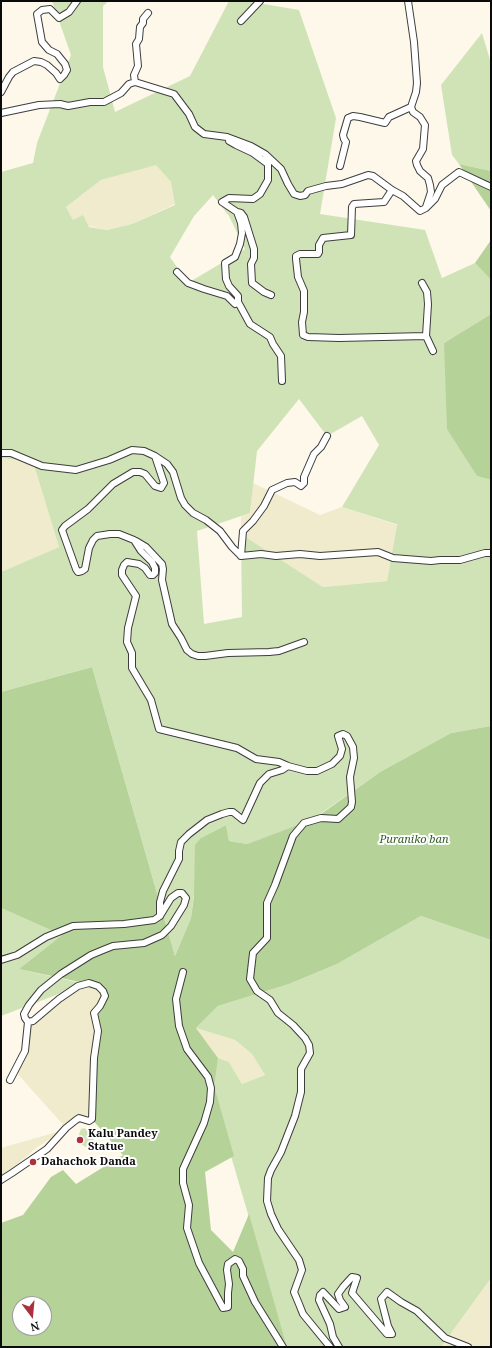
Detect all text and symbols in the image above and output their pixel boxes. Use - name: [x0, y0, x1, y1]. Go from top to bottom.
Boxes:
- park label: Puraniko ban: [380, 833, 448, 847]
- place label: Kalu Pandey Statue: [88, 1127, 157, 1153]
- marker: Kalu Pandey Statue: [75, 1135, 85, 1145]
- place label: Dahachok Danda: [41, 1155, 136, 1169]
- marker: Dahachok Danda: [28, 1157, 38, 1167]
- north arrow: [12, 1296, 52, 1336]
- text: N: [29, 1319, 41, 1335]

